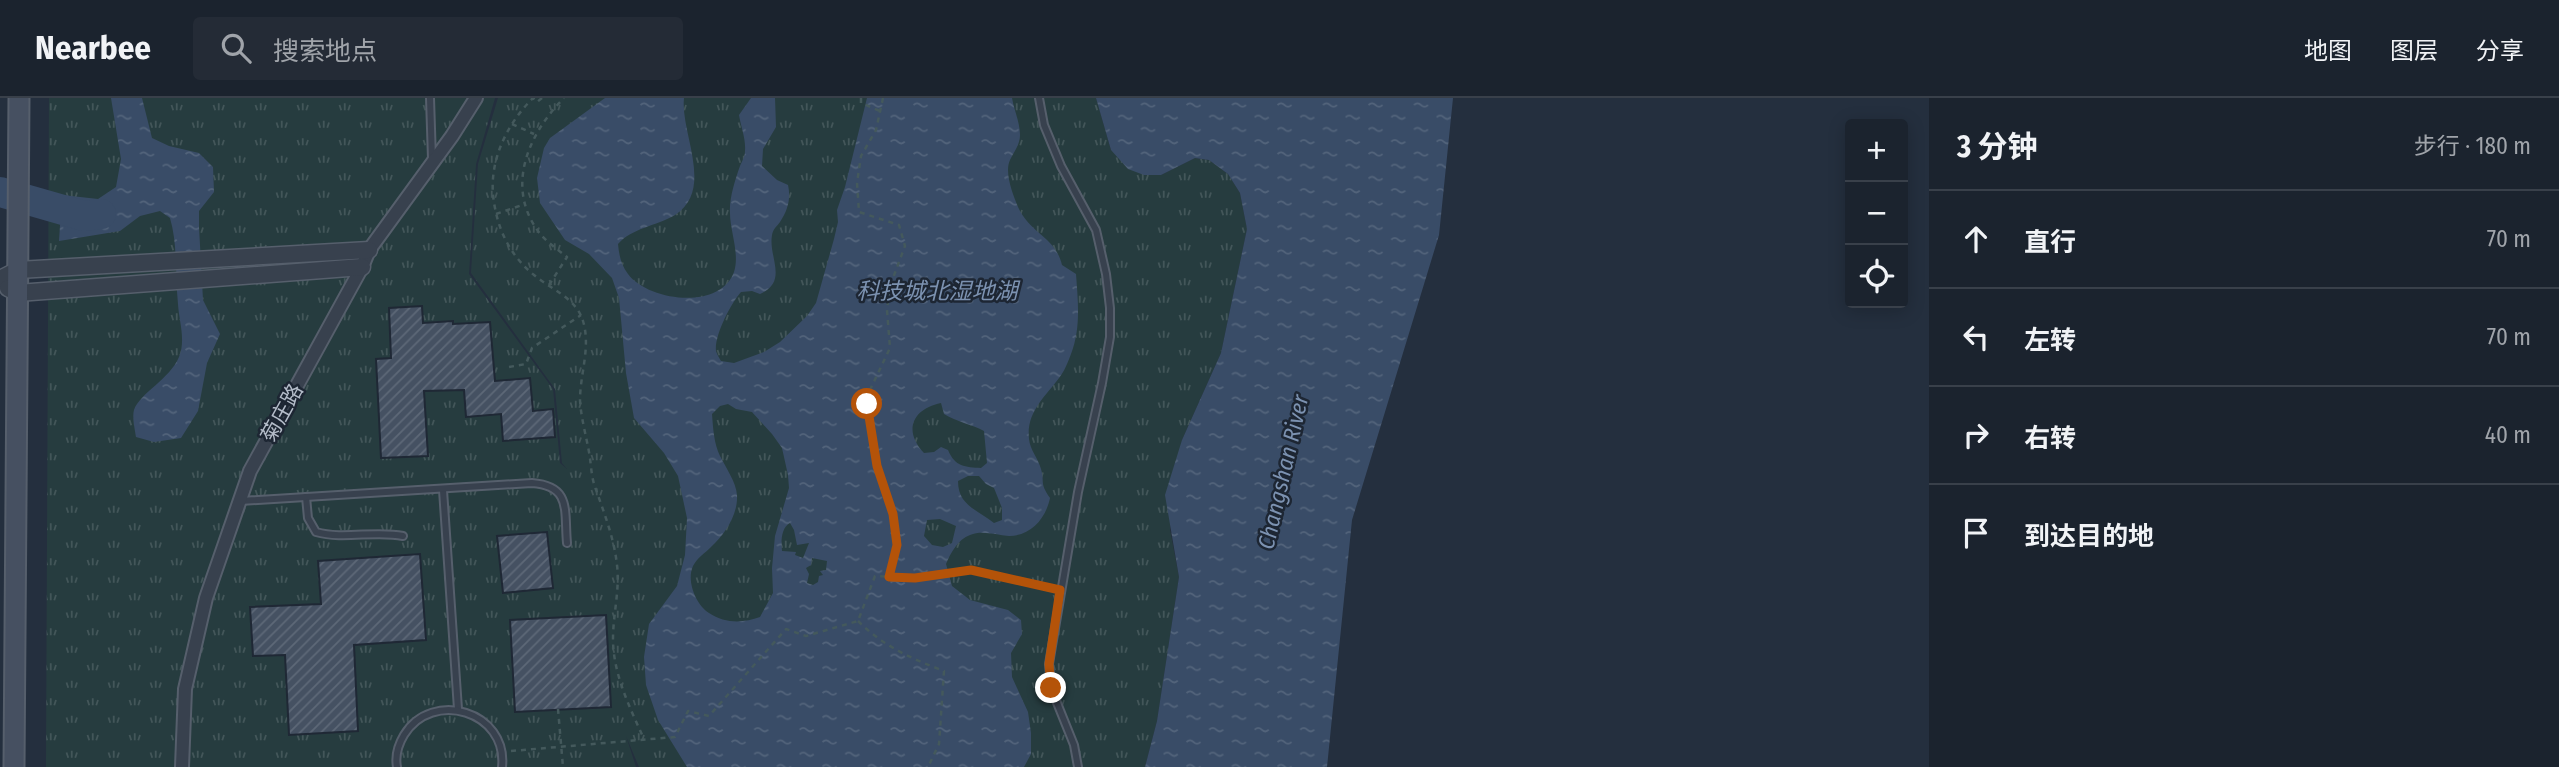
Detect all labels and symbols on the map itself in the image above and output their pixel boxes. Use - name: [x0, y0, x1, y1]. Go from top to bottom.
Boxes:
- water label: 科技城北湿地湖: [857, 277, 1021, 305]
- street label: 菊庄路: [255, 379, 309, 447]
- route start: [851, 388, 882, 419]
- water label: Changshan River: [1252, 391, 1315, 552]
- route end: [1035, 672, 1066, 703]

